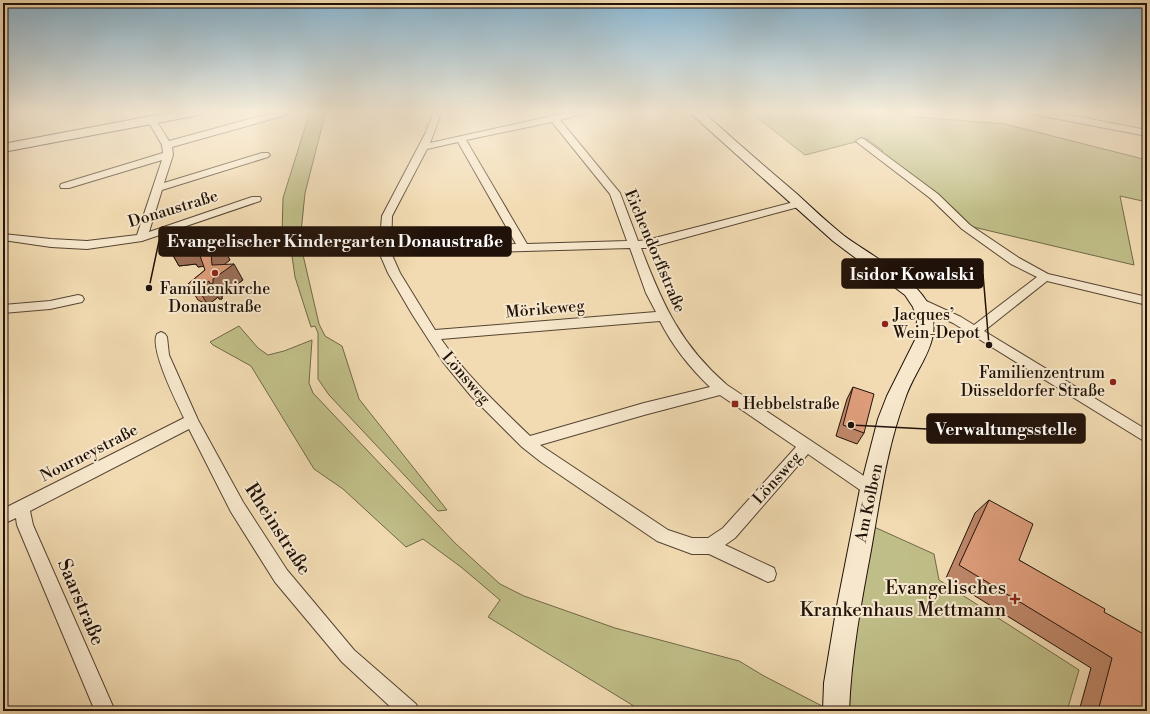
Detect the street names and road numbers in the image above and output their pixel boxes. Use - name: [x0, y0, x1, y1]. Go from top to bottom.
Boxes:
- street label: Donaustraße: [126, 186, 220, 232]
- street label: Eichendorffstraße: [620, 186, 690, 316]
- street label: Mörikeweg: [505, 296, 586, 322]
- street label: Lönsweg: [438, 347, 495, 409]
- street label: Nourneystraße: [37, 420, 141, 486]
- street label: Lönsweg: [748, 447, 806, 508]
- street label: Am Kolben: [851, 461, 887, 545]
- street label: Rheinstraße: [239, 478, 317, 580]
- street label: Saarstraße: [52, 555, 110, 649]

